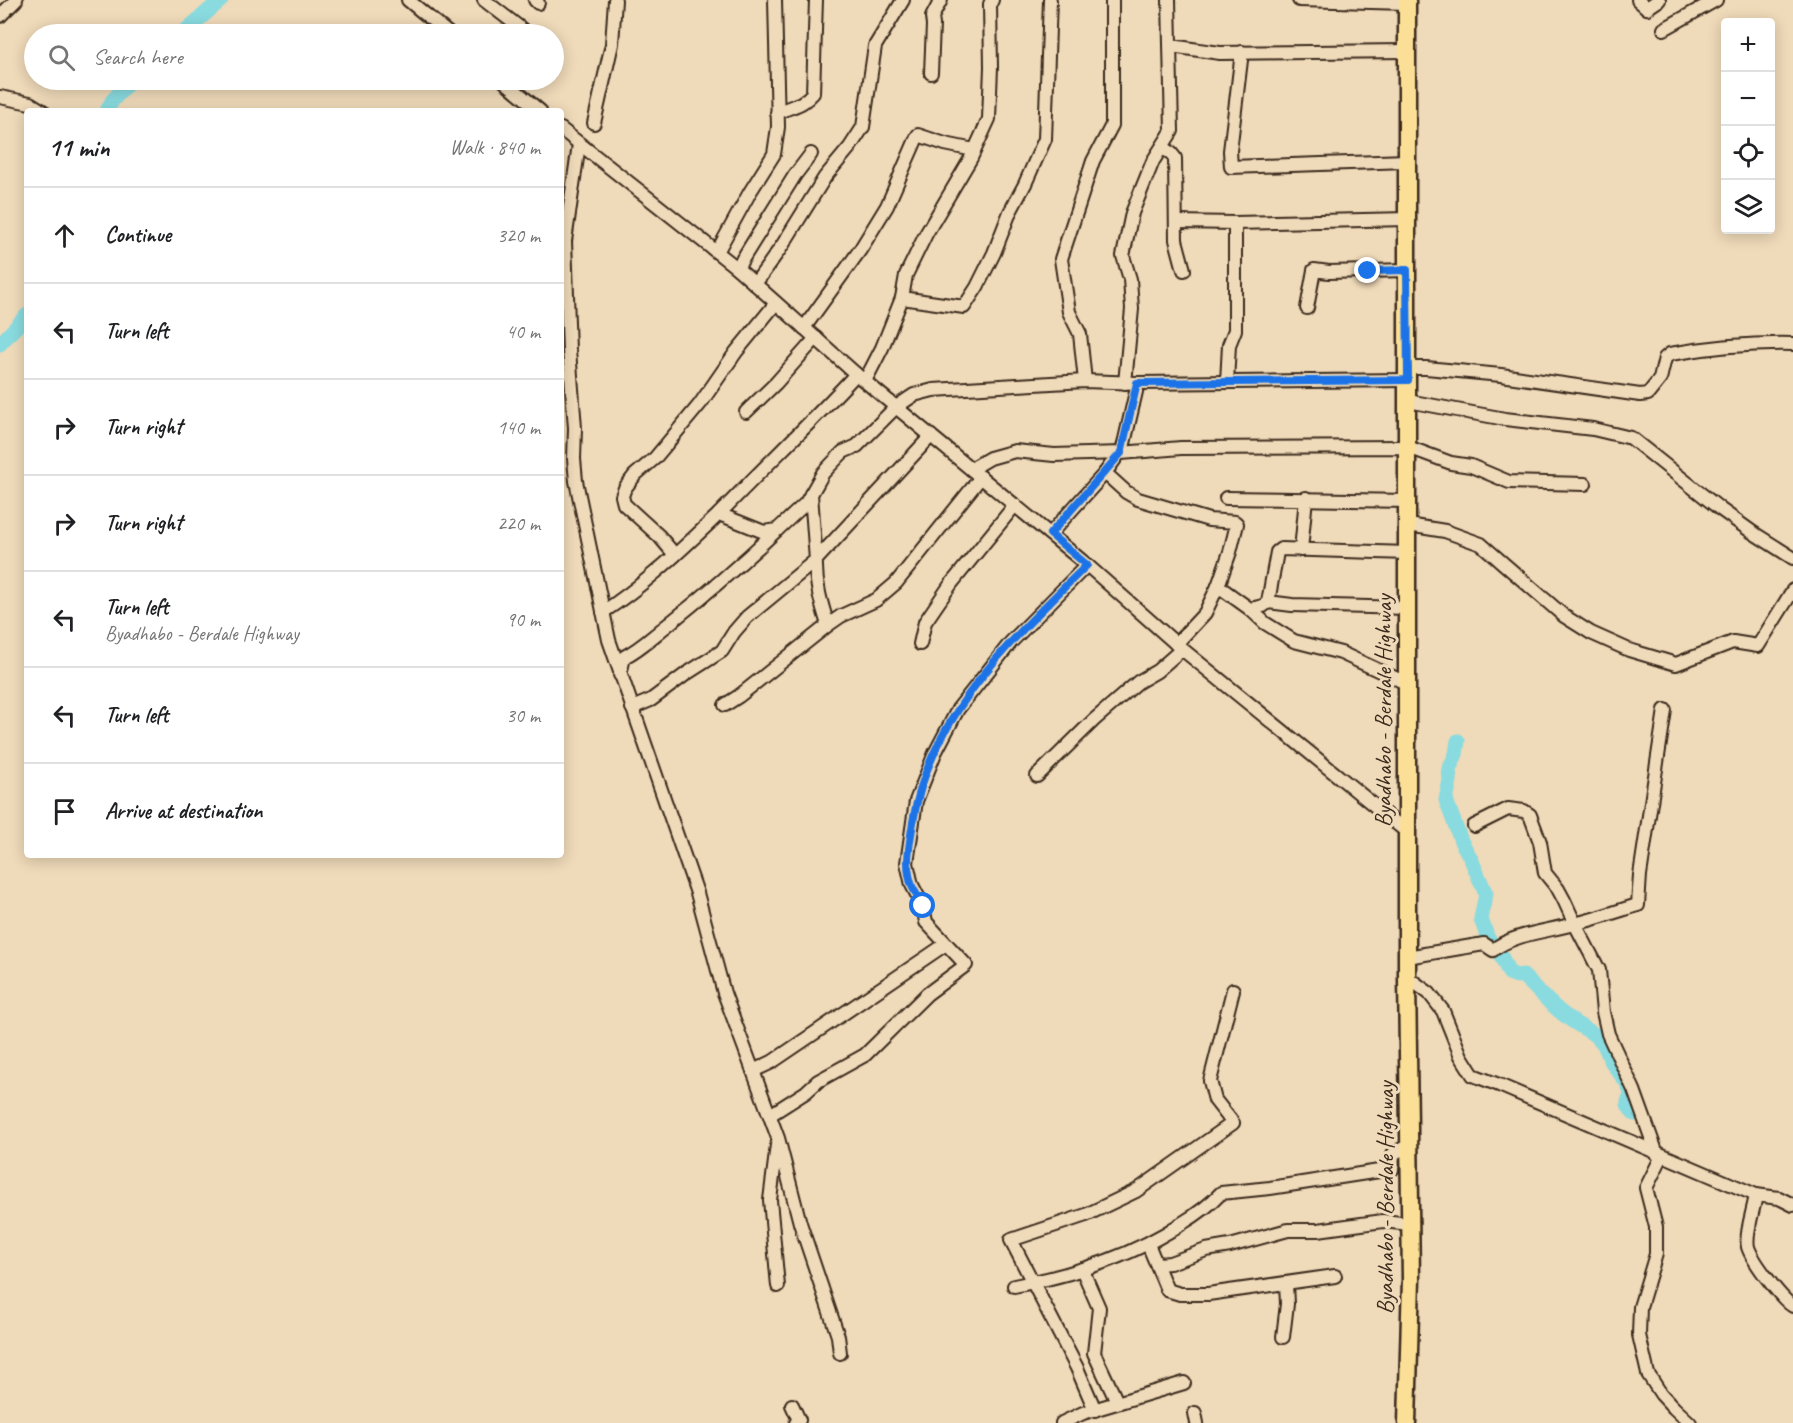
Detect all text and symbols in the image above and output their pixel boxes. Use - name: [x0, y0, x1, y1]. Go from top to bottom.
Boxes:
- map controls: [1721, 18, 1775, 234]
- button: +: [1721, 18, 1775, 72]
- search box: [24, 24, 564, 90]
- icon: search: [45, 41, 78, 74]
- text: Search here: [93, 43, 183, 71]
- button: −: [1721, 72, 1775, 126]
- button: locate: [1721, 126, 1775, 180]
- text: 11 min: [48, 131, 110, 164]
- text: Walk · 840 m: [450, 135, 540, 160]
- button: layers: [1721, 180, 1775, 234]
- icon: ahead: [48, 219, 81, 252]
- text: Continue: [105, 221, 171, 249]
- text: 320 m: [497, 223, 540, 248]
- route end: [1354, 257, 1380, 283]
- icon: left: [48, 315, 81, 348]
- text: Turn left: [105, 317, 169, 345]
- text: 40 m: [506, 319, 540, 344]
- icon: right: [48, 411, 81, 444]
- text: Turn right: [105, 413, 182, 441]
- text: 140 m: [497, 415, 540, 440]
- icon: right: [48, 507, 81, 540]
- text: Turn right: [105, 509, 182, 537]
- text: 220 m: [497, 511, 540, 536]
- text: Turn left: [105, 593, 169, 621]
- street label: Byadhabo - Berdale Highway: [1368, 593, 1398, 827]
- icon: left: [48, 603, 81, 636]
- text: 90 m: [506, 607, 540, 632]
- text: Byadhabo - Berdale Highway: [105, 621, 299, 646]
- icon: left: [48, 699, 81, 732]
- text: Turn left: [105, 701, 169, 729]
- text: 30 m: [506, 703, 540, 728]
- icon: arrive: [48, 795, 81, 828]
- text: Arrive at destination: [105, 797, 262, 825]
- route start: [909, 892, 935, 918]
- street label: Byadhabo - Berdale Highway: [1370, 1080, 1400, 1314]

